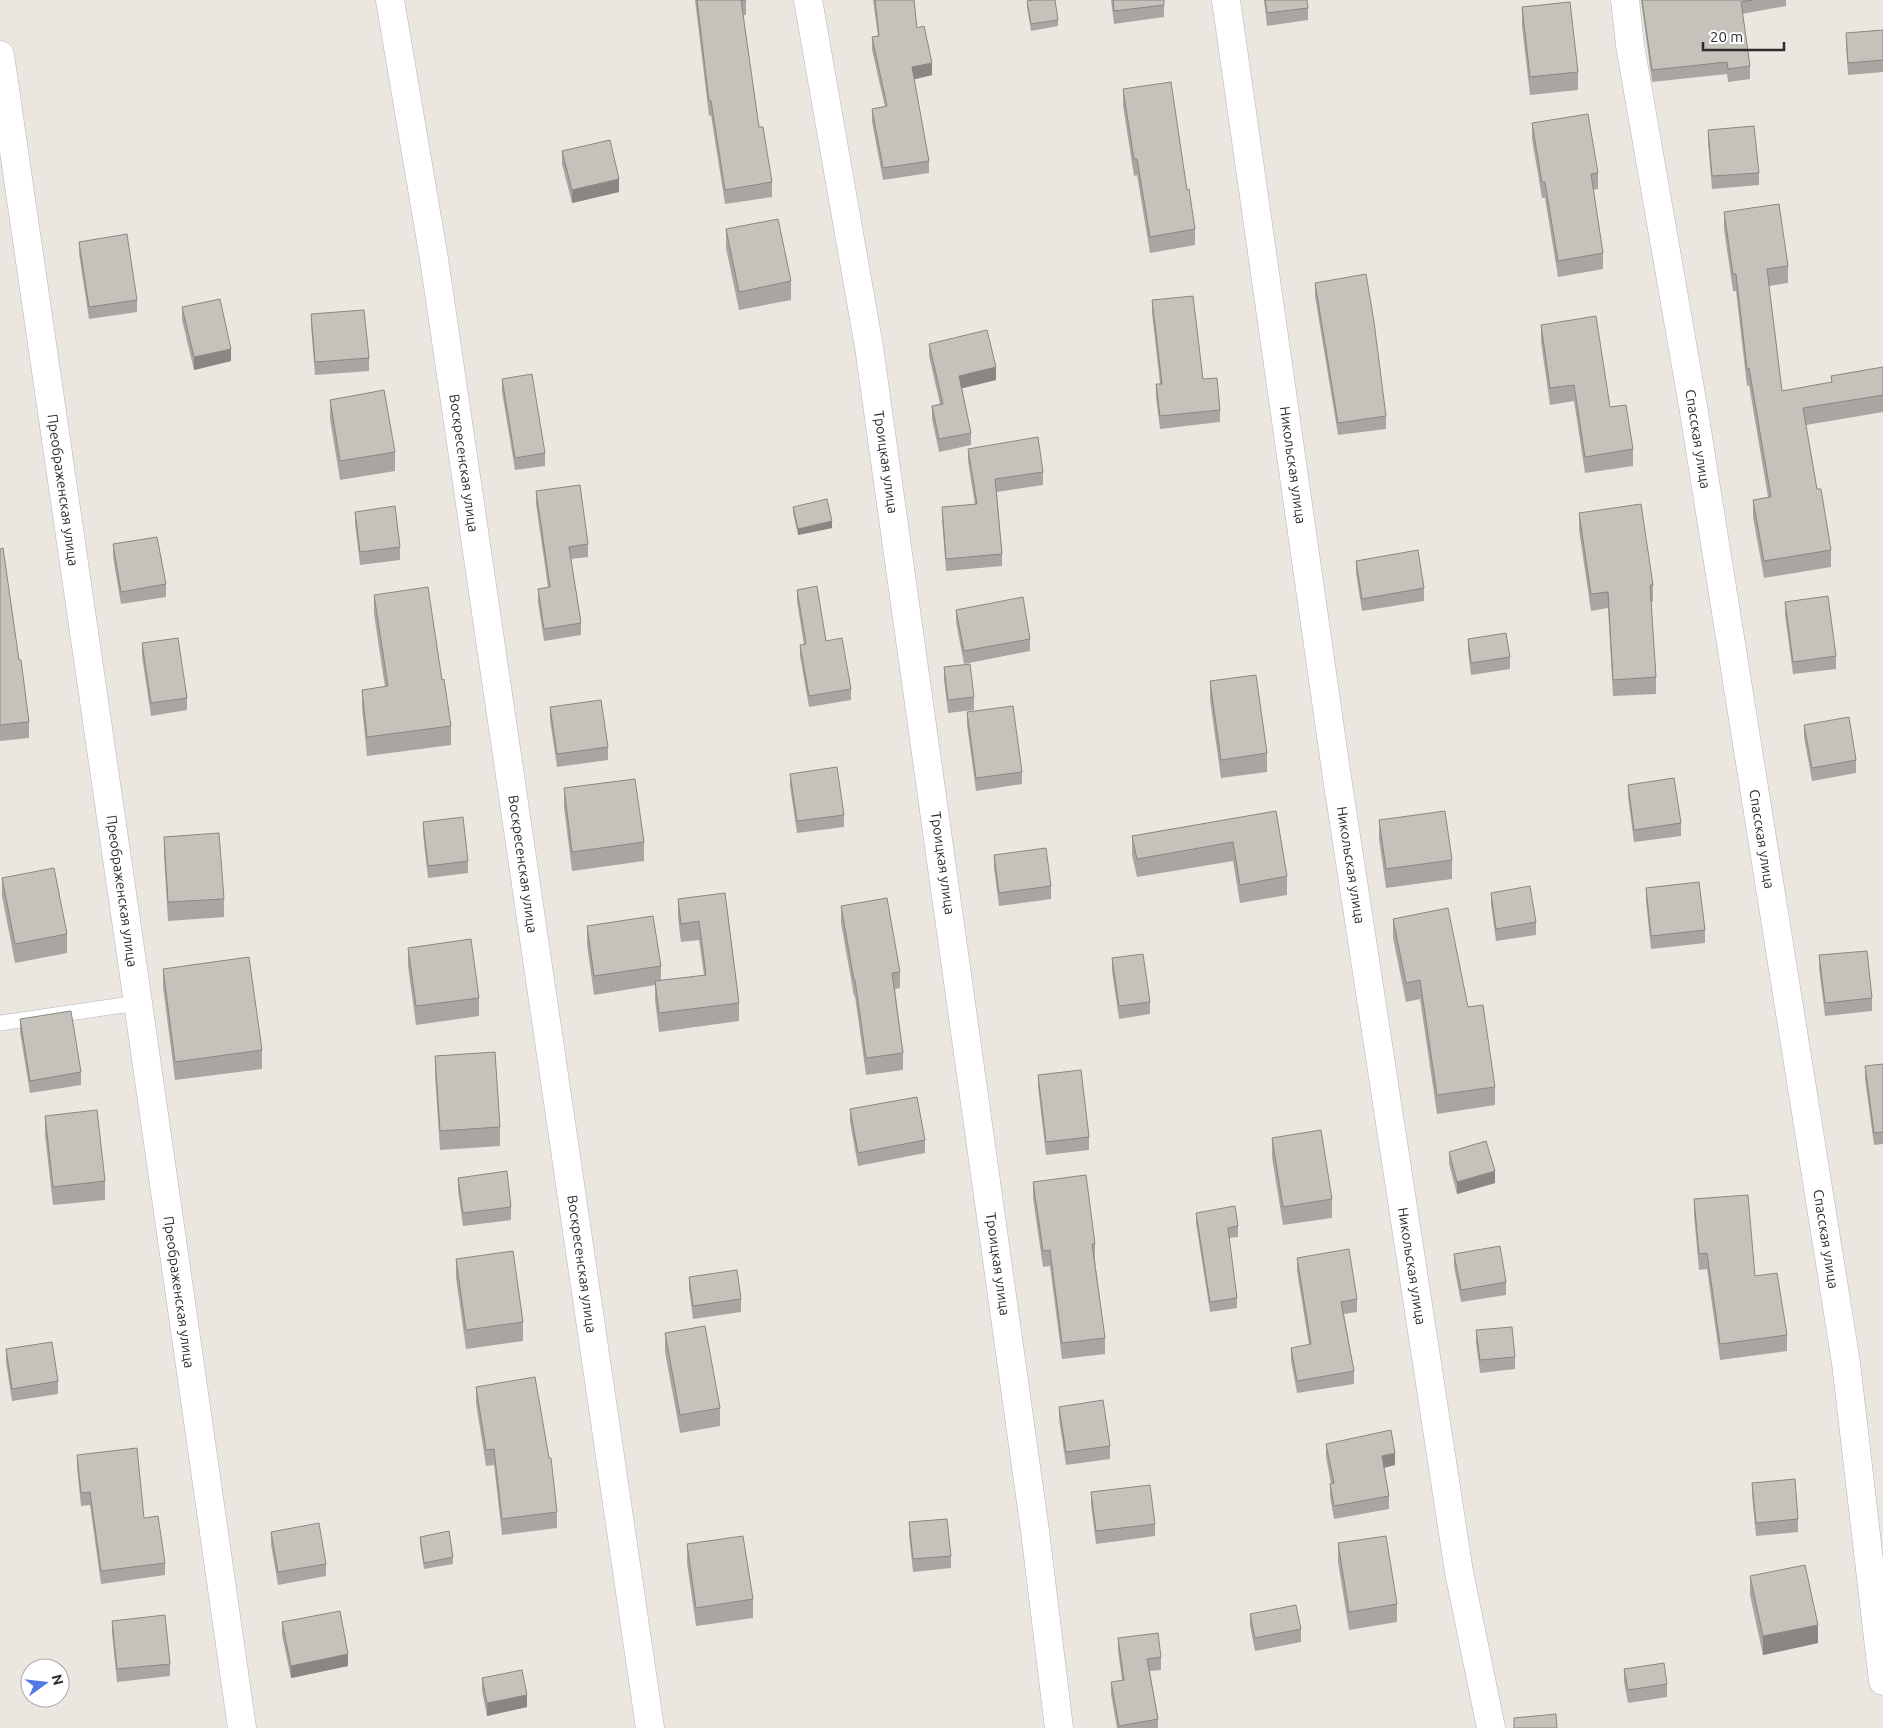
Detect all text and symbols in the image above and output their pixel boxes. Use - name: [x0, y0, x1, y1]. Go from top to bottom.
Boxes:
- scale bar: [1703, 20, 1784, 52]
- text: 20 m: [1710, 28, 1743, 45]
- street label: Спасская улица: [1682, 388, 1714, 490]
- street label: Воскресенская улица: [446, 393, 482, 533]
- street label: Никольская улица: [1277, 405, 1309, 525]
- street label: Троицкая улица: [871, 410, 901, 514]
- street label: Преображенская улица: [44, 413, 82, 567]
- street label: Спасская улица: [1746, 788, 1778, 890]
- street label: Воскресенская улица: [505, 794, 541, 934]
- street label: Никольская улица: [1334, 805, 1368, 925]
- street label: Троицкая улица: [928, 811, 958, 915]
- street label: Преображенская улица: [103, 814, 141, 968]
- street label: Спасская улица: [1810, 1188, 1842, 1290]
- street label: Воскресенская улица: [564, 1194, 600, 1334]
- street label: Никольская улица: [1395, 1206, 1429, 1326]
- street label: Троицкая улица: [983, 1212, 1013, 1316]
- street label: Преображенская улица: [160, 1215, 198, 1369]
- north arrow: [20, 1658, 70, 1708]
- text: N: [48, 1673, 67, 1687]

